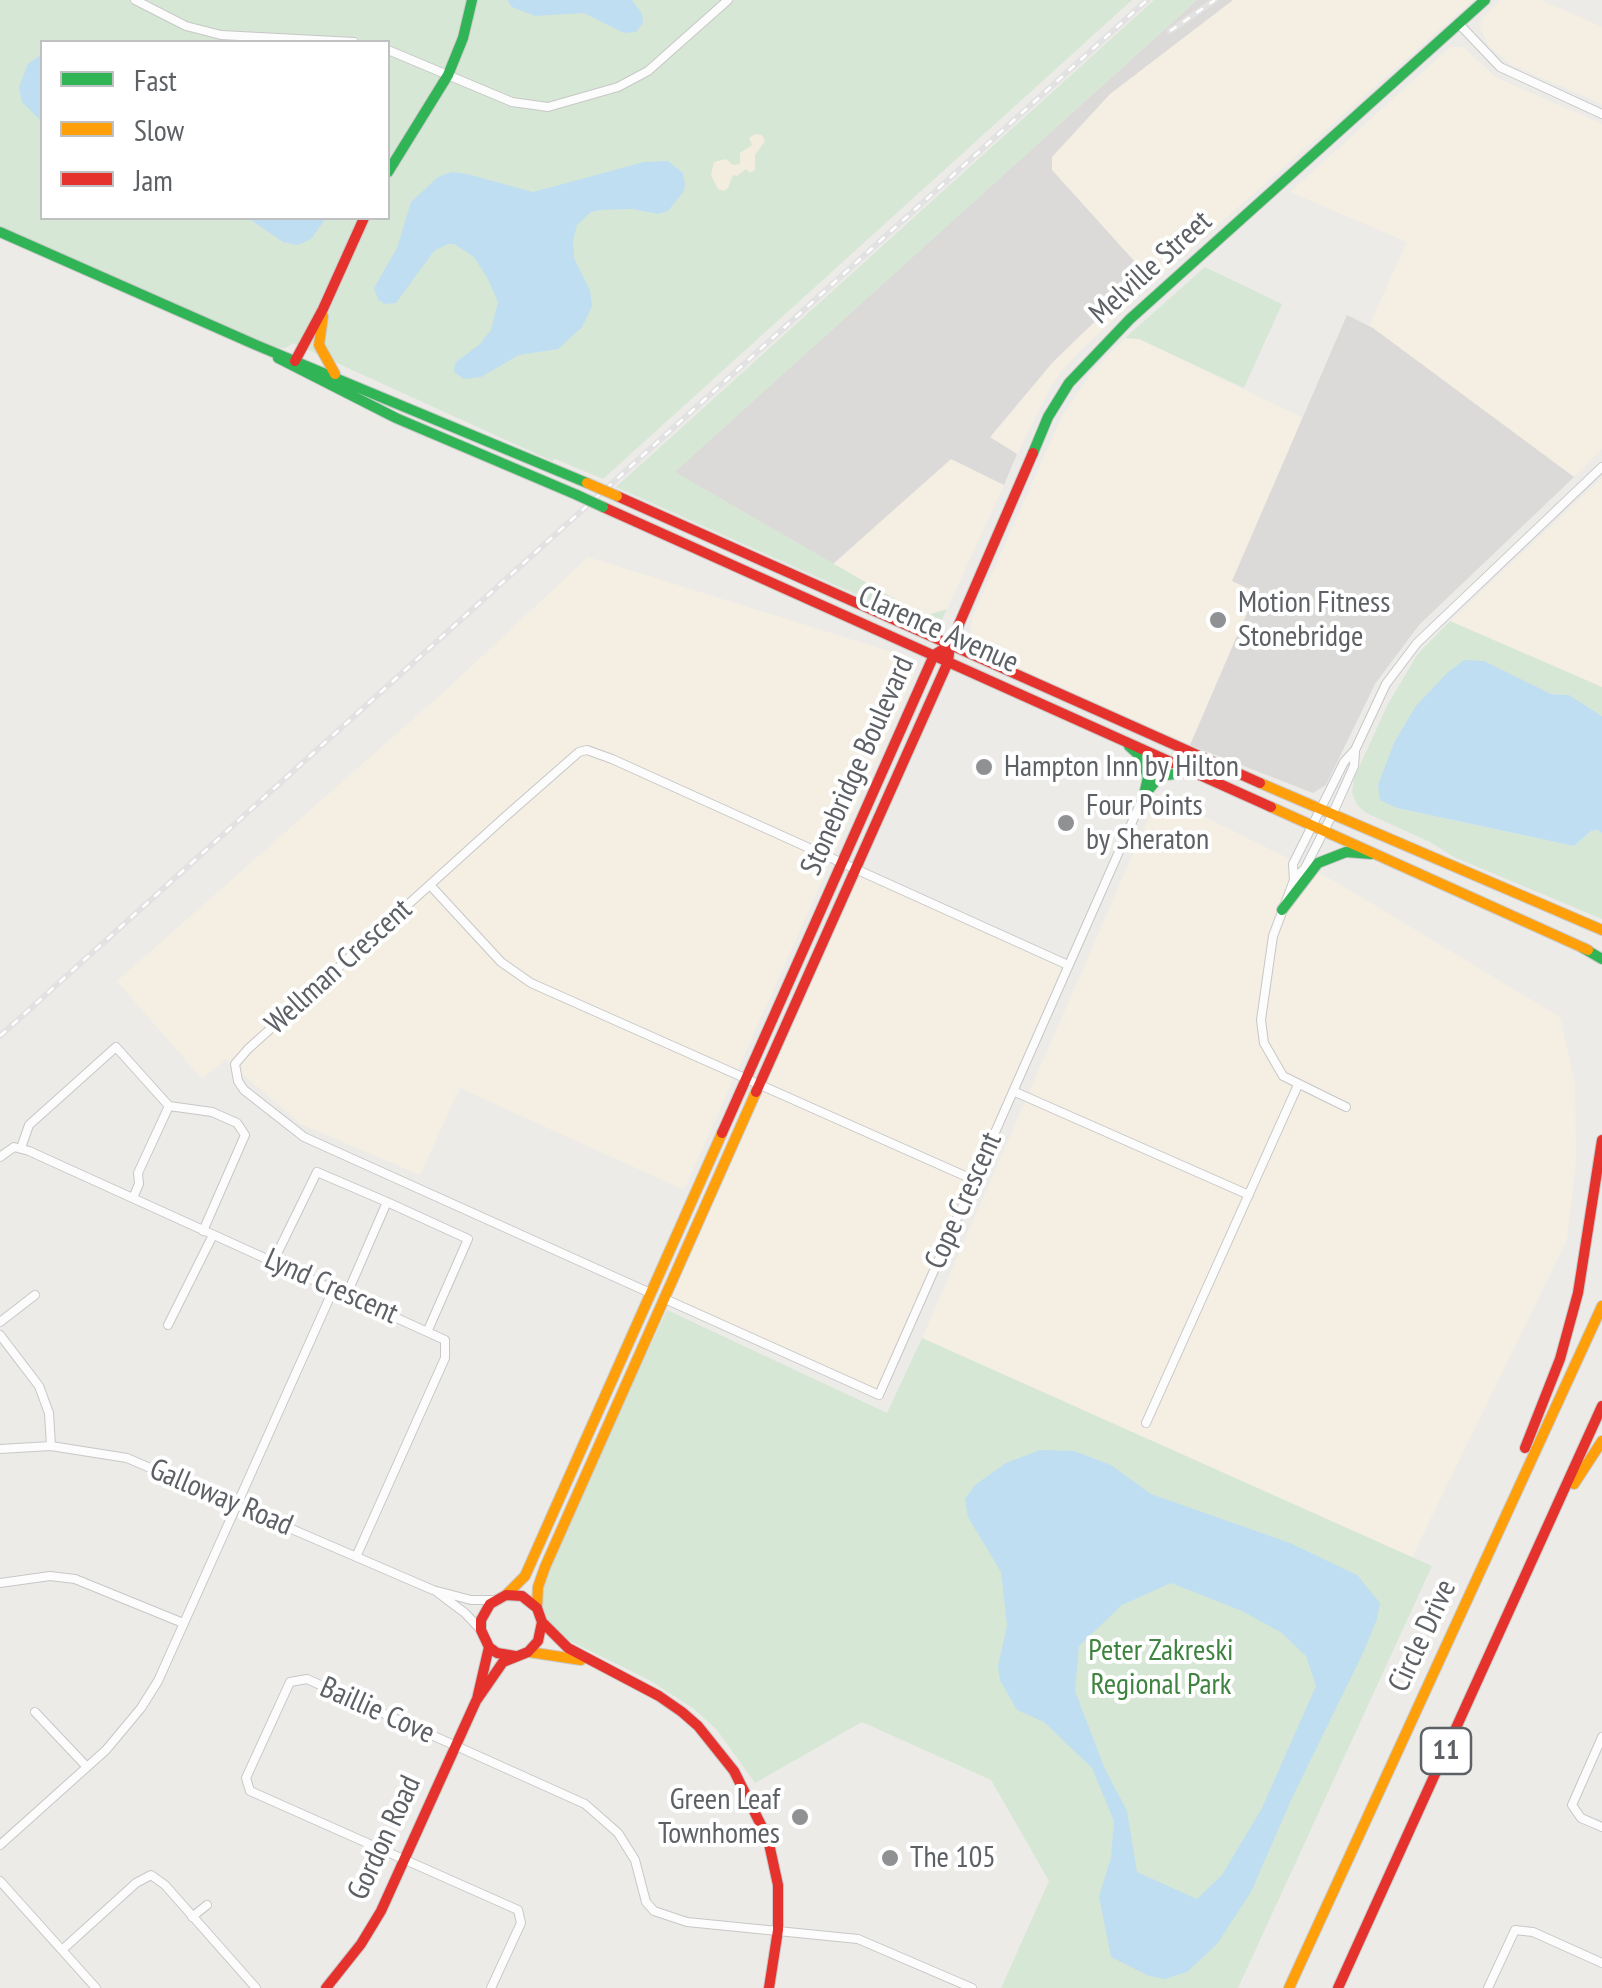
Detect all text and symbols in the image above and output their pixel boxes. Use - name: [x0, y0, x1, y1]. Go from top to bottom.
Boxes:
- legend: [40, 40, 390, 220]
- text: Fast: [134, 60, 177, 99]
- text: Slow: [134, 110, 184, 149]
- text: Jam: [134, 160, 173, 199]
- street label: Melville Street: [1083, 204, 1219, 332]
- street label: Clarence Avenue: [852, 579, 1024, 681]
- place label: Motion Fitness Stonebridge: [1238, 585, 1390, 656]
- marker: Motion Fitness Stonebridge: [1207, 609, 1229, 631]
- street label: Stonebridge Boulevard: [794, 651, 922, 881]
- place label: Hampton Inn by Hilton: [1004, 749, 1239, 785]
- marker: Hampton Inn by Hilton: [973, 756, 995, 778]
- place label: Four Points by Sheraton: [1086, 788, 1209, 858]
- marker: Four Points by Sheraton: [1055, 812, 1077, 834]
- street label: Wellman Crescent: [258, 892, 420, 1042]
- street label: Cope Crescent: [918, 1127, 1010, 1275]
- street label: Lynd Crescent: [259, 1242, 403, 1332]
- street label: Galloway Road: [144, 1452, 298, 1544]
- street label: Circle Drive: [1381, 1574, 1465, 1698]
- park label: Peter Zakreski Regional Park: [1088, 1633, 1234, 1704]
- street label: Baillie Cove: [314, 1670, 440, 1752]
- road number: 11: [1421, 1728, 1471, 1774]
- street label: Gordon Road: [341, 1770, 429, 1906]
- place label: Green Leaf Townhomes: [658, 1782, 780, 1852]
- marker: Green Leaf Townhomes: [789, 1806, 811, 1828]
- place label: The 105: [910, 1840, 996, 1876]
- marker: The 105: [879, 1847, 901, 1869]

